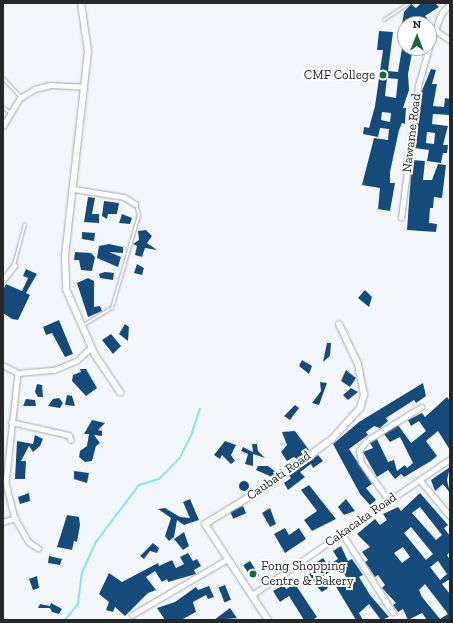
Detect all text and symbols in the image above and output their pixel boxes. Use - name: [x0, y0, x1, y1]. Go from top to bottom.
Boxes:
- north arrow: [397, 16, 437, 56]
- text: N: [413, 18, 421, 31]
- place label: CMF College: [304, 67, 375, 83]
- marker: CMF College: [378, 70, 388, 80]
- street label: Nawame Road: [399, 92, 425, 174]
- street label: Caubati Road: [244, 448, 314, 504]
- street label: Cakacaka Road: [322, 490, 400, 550]
- place label: Fong Shopping Centre & Bakery: [261, 559, 354, 590]
- marker: Fong Shopping Centre & Bakery: [248, 569, 258, 579]

